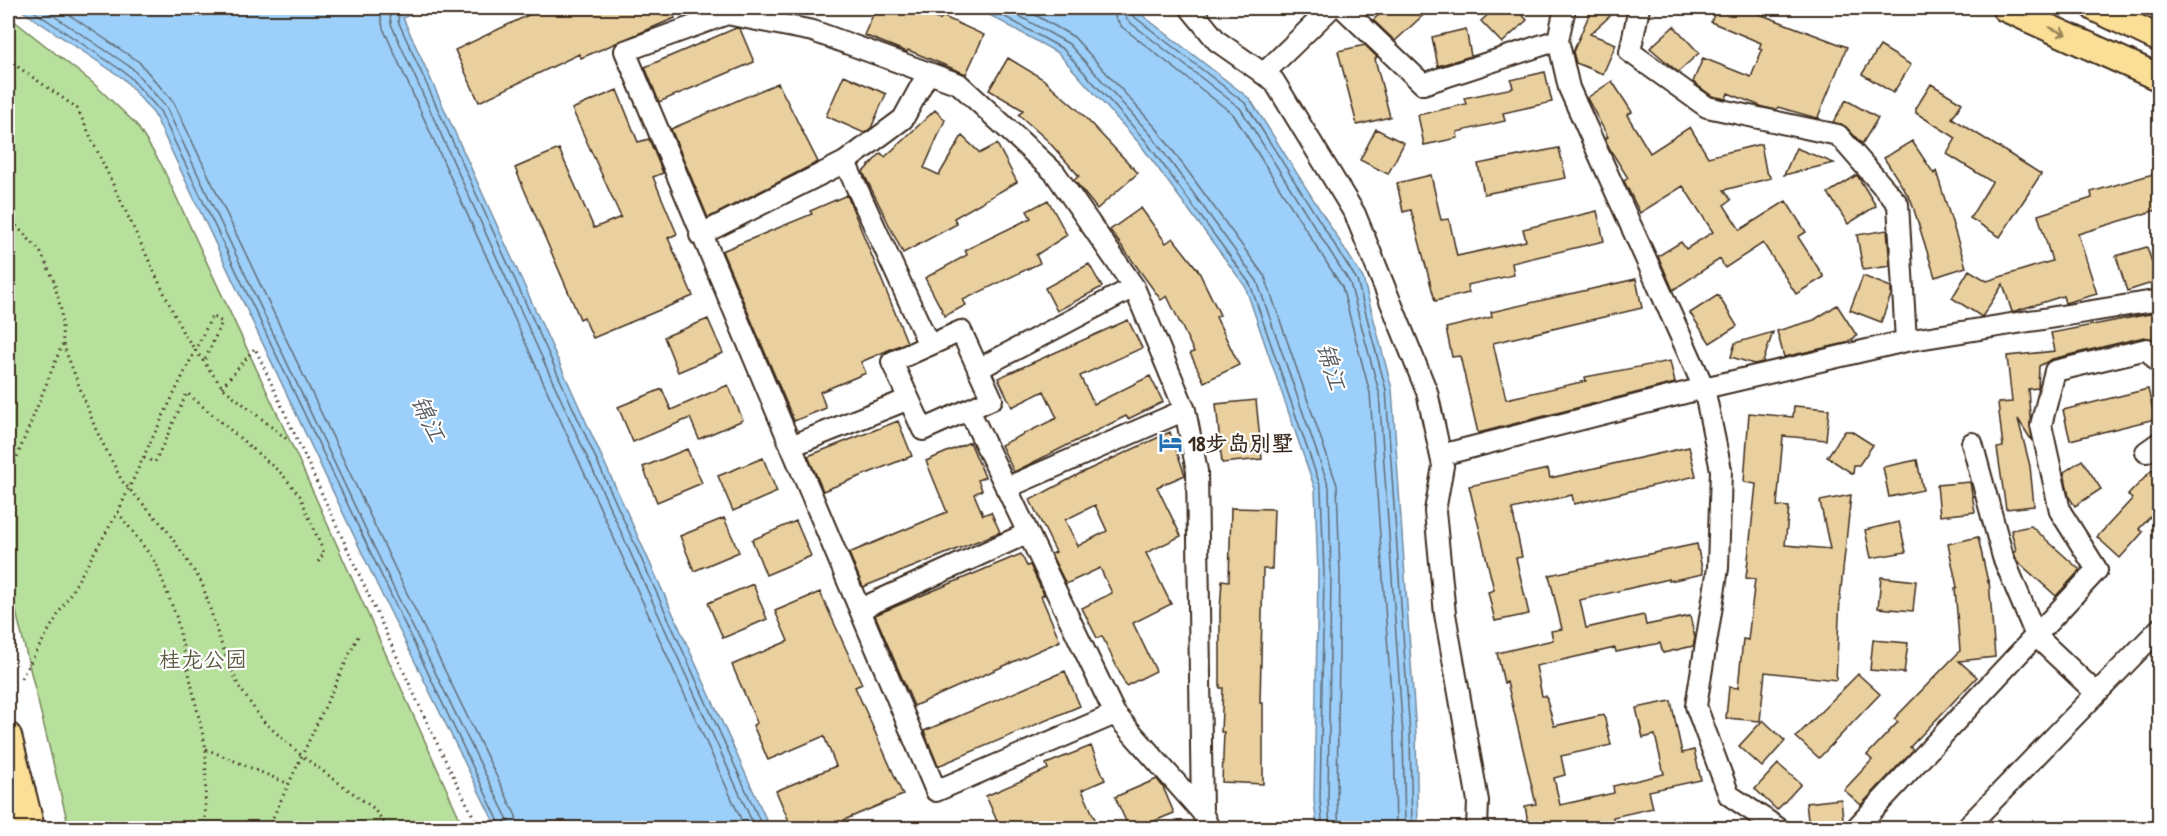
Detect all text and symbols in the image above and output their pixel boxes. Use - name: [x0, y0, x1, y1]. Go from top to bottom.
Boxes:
- one-way arrow: [2049, 26, 2067, 37]
- water label: 锦江: [1310, 338, 1355, 395]
- water label: 锦江: [404, 389, 454, 447]
- place label: 18步岛别墅: [1188, 428, 1294, 458]
- hotel icon: 18步岛别墅: [1157, 430, 1183, 456]
- park label: 桂龙公园: [159, 644, 247, 674]

